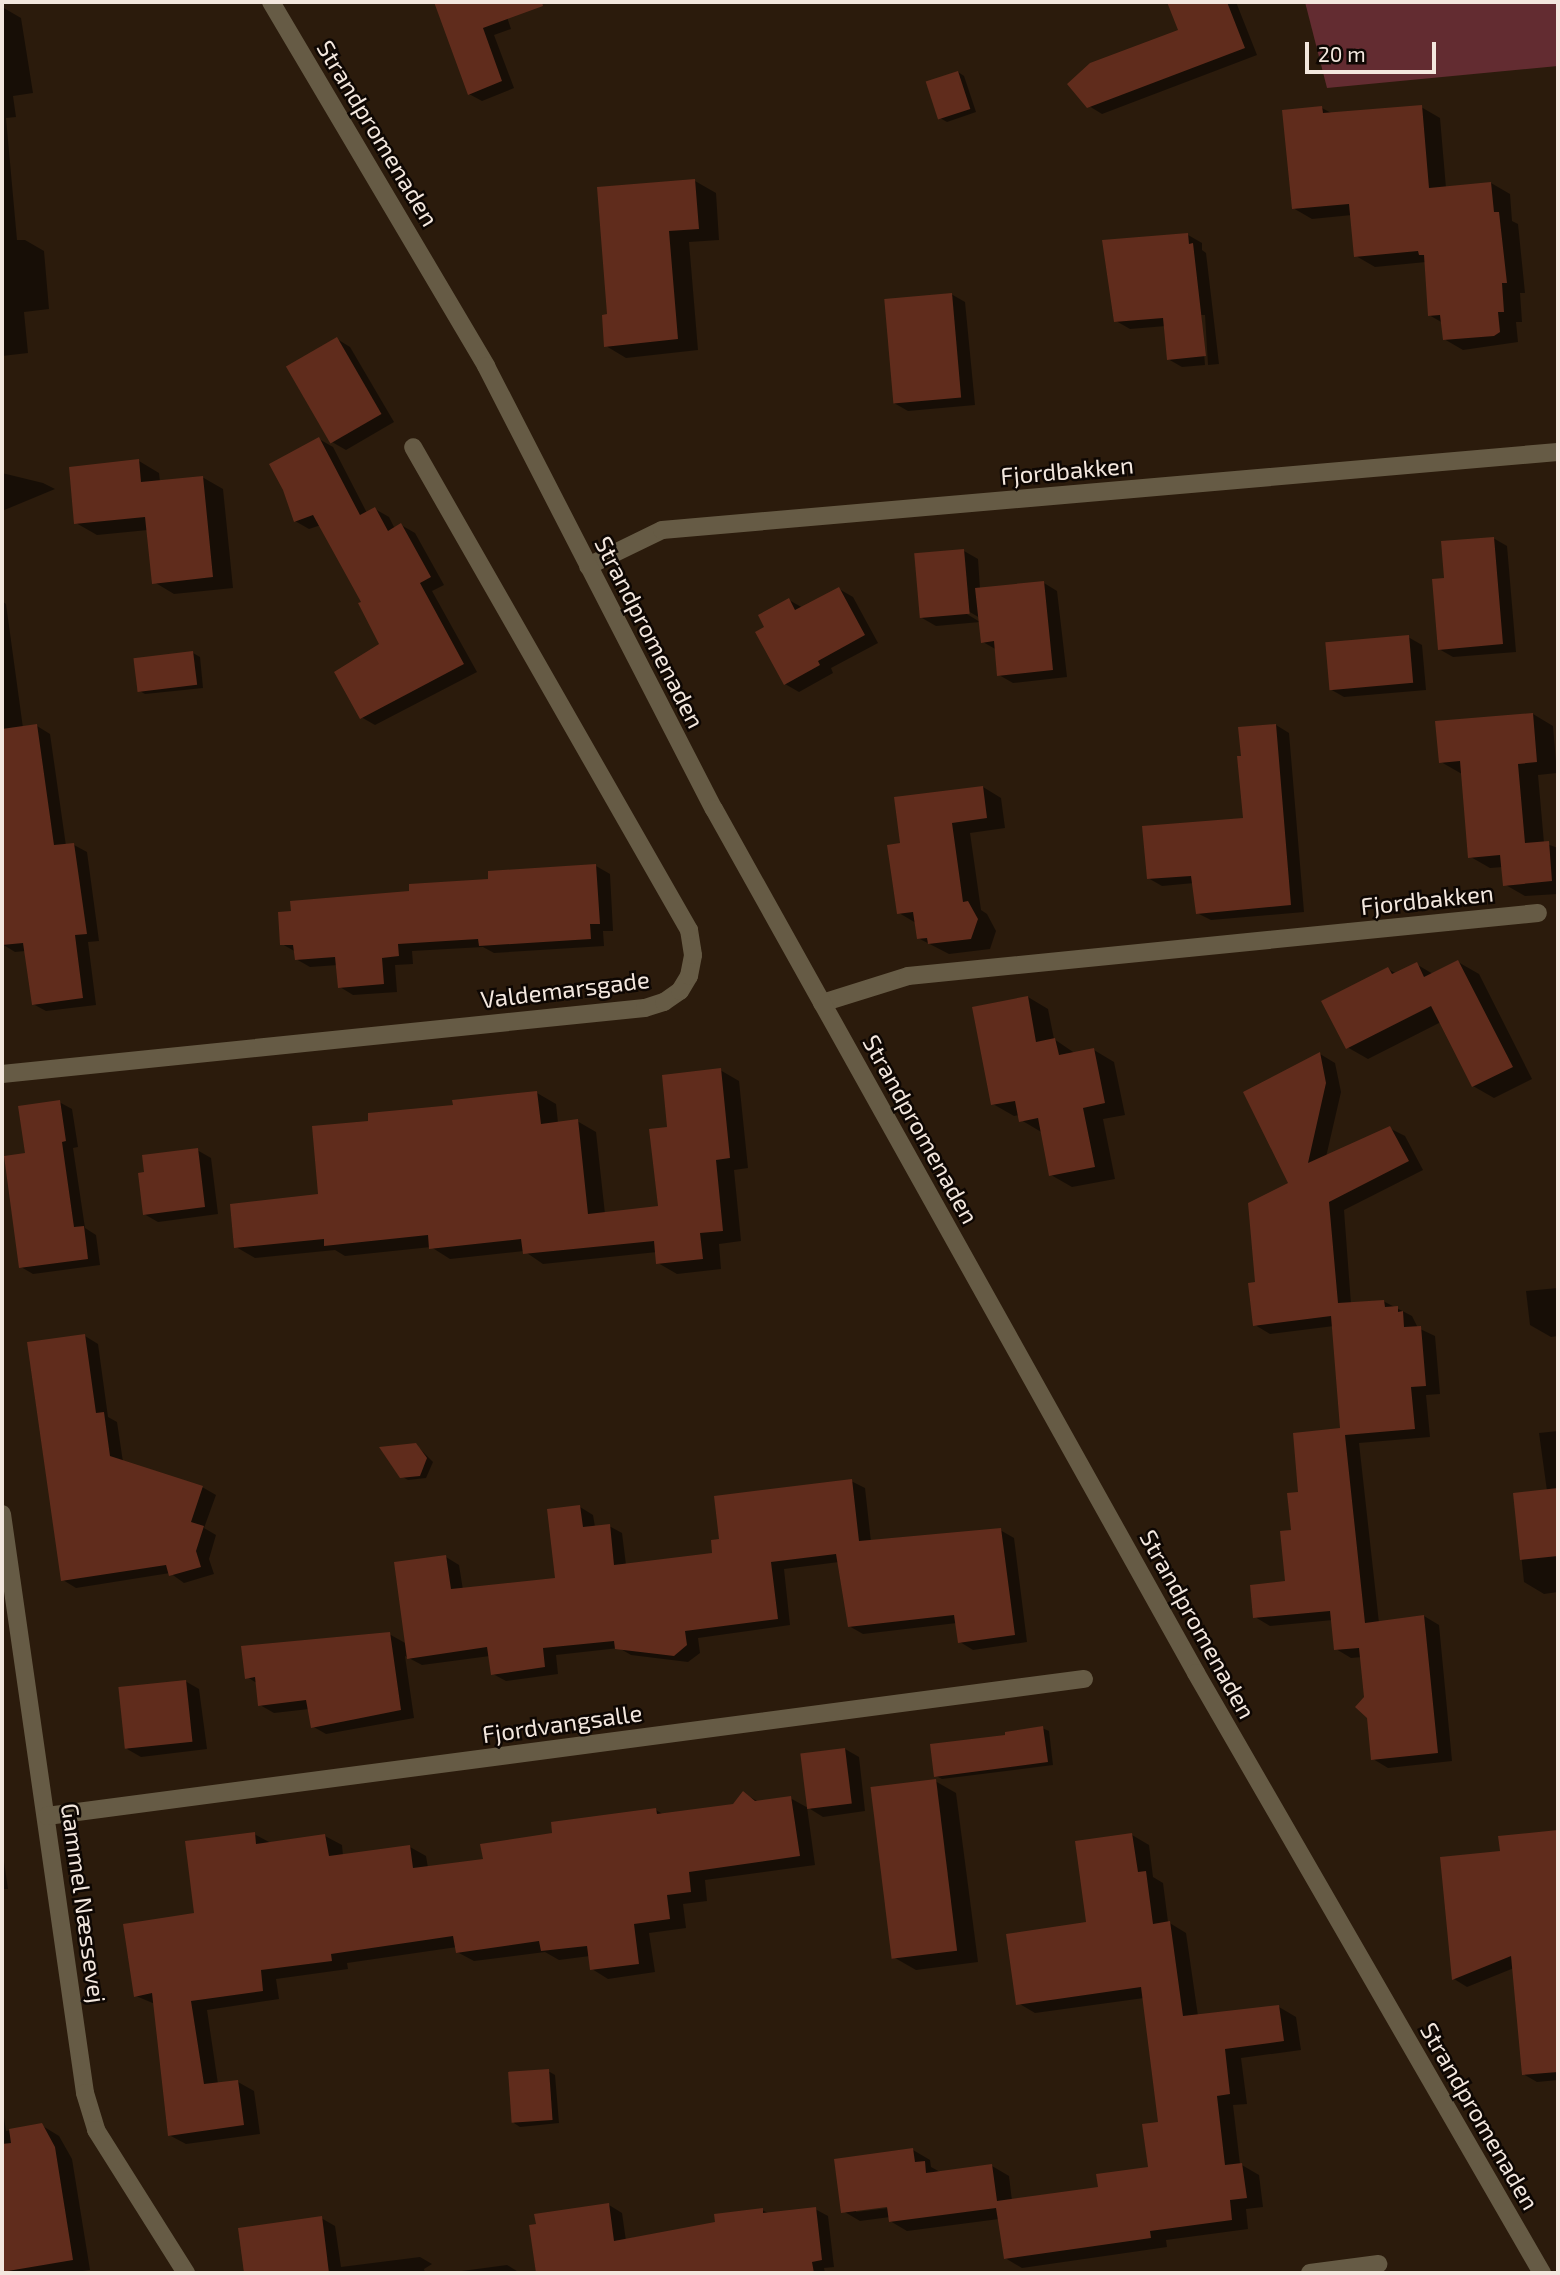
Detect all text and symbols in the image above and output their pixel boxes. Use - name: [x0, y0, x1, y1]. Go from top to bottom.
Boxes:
- scale bar: [1308, 28, 1439, 72]
- street label: Strandpromenaden: [311, 35, 445, 231]
- text: 20 m: [1318, 41, 1366, 66]
- street label: Fjordbakken: [999, 450, 1135, 490]
- street label: Strandpromenaden: [589, 531, 711, 733]
- street label: Fjordbakken: [1359, 878, 1495, 920]
- street label: Valdemarsgade: [479, 964, 651, 1014]
- street label: Strandpromenaden: [857, 1030, 985, 1228]
- street label: Strandpromenaden: [1134, 1525, 1262, 1723]
- street label: Fjordvangsalle: [480, 1698, 644, 1748]
- street label: Gammel Næssevej: [56, 1801, 112, 2005]
- street label: Strandpromenaden: [1415, 2017, 1545, 2215]

